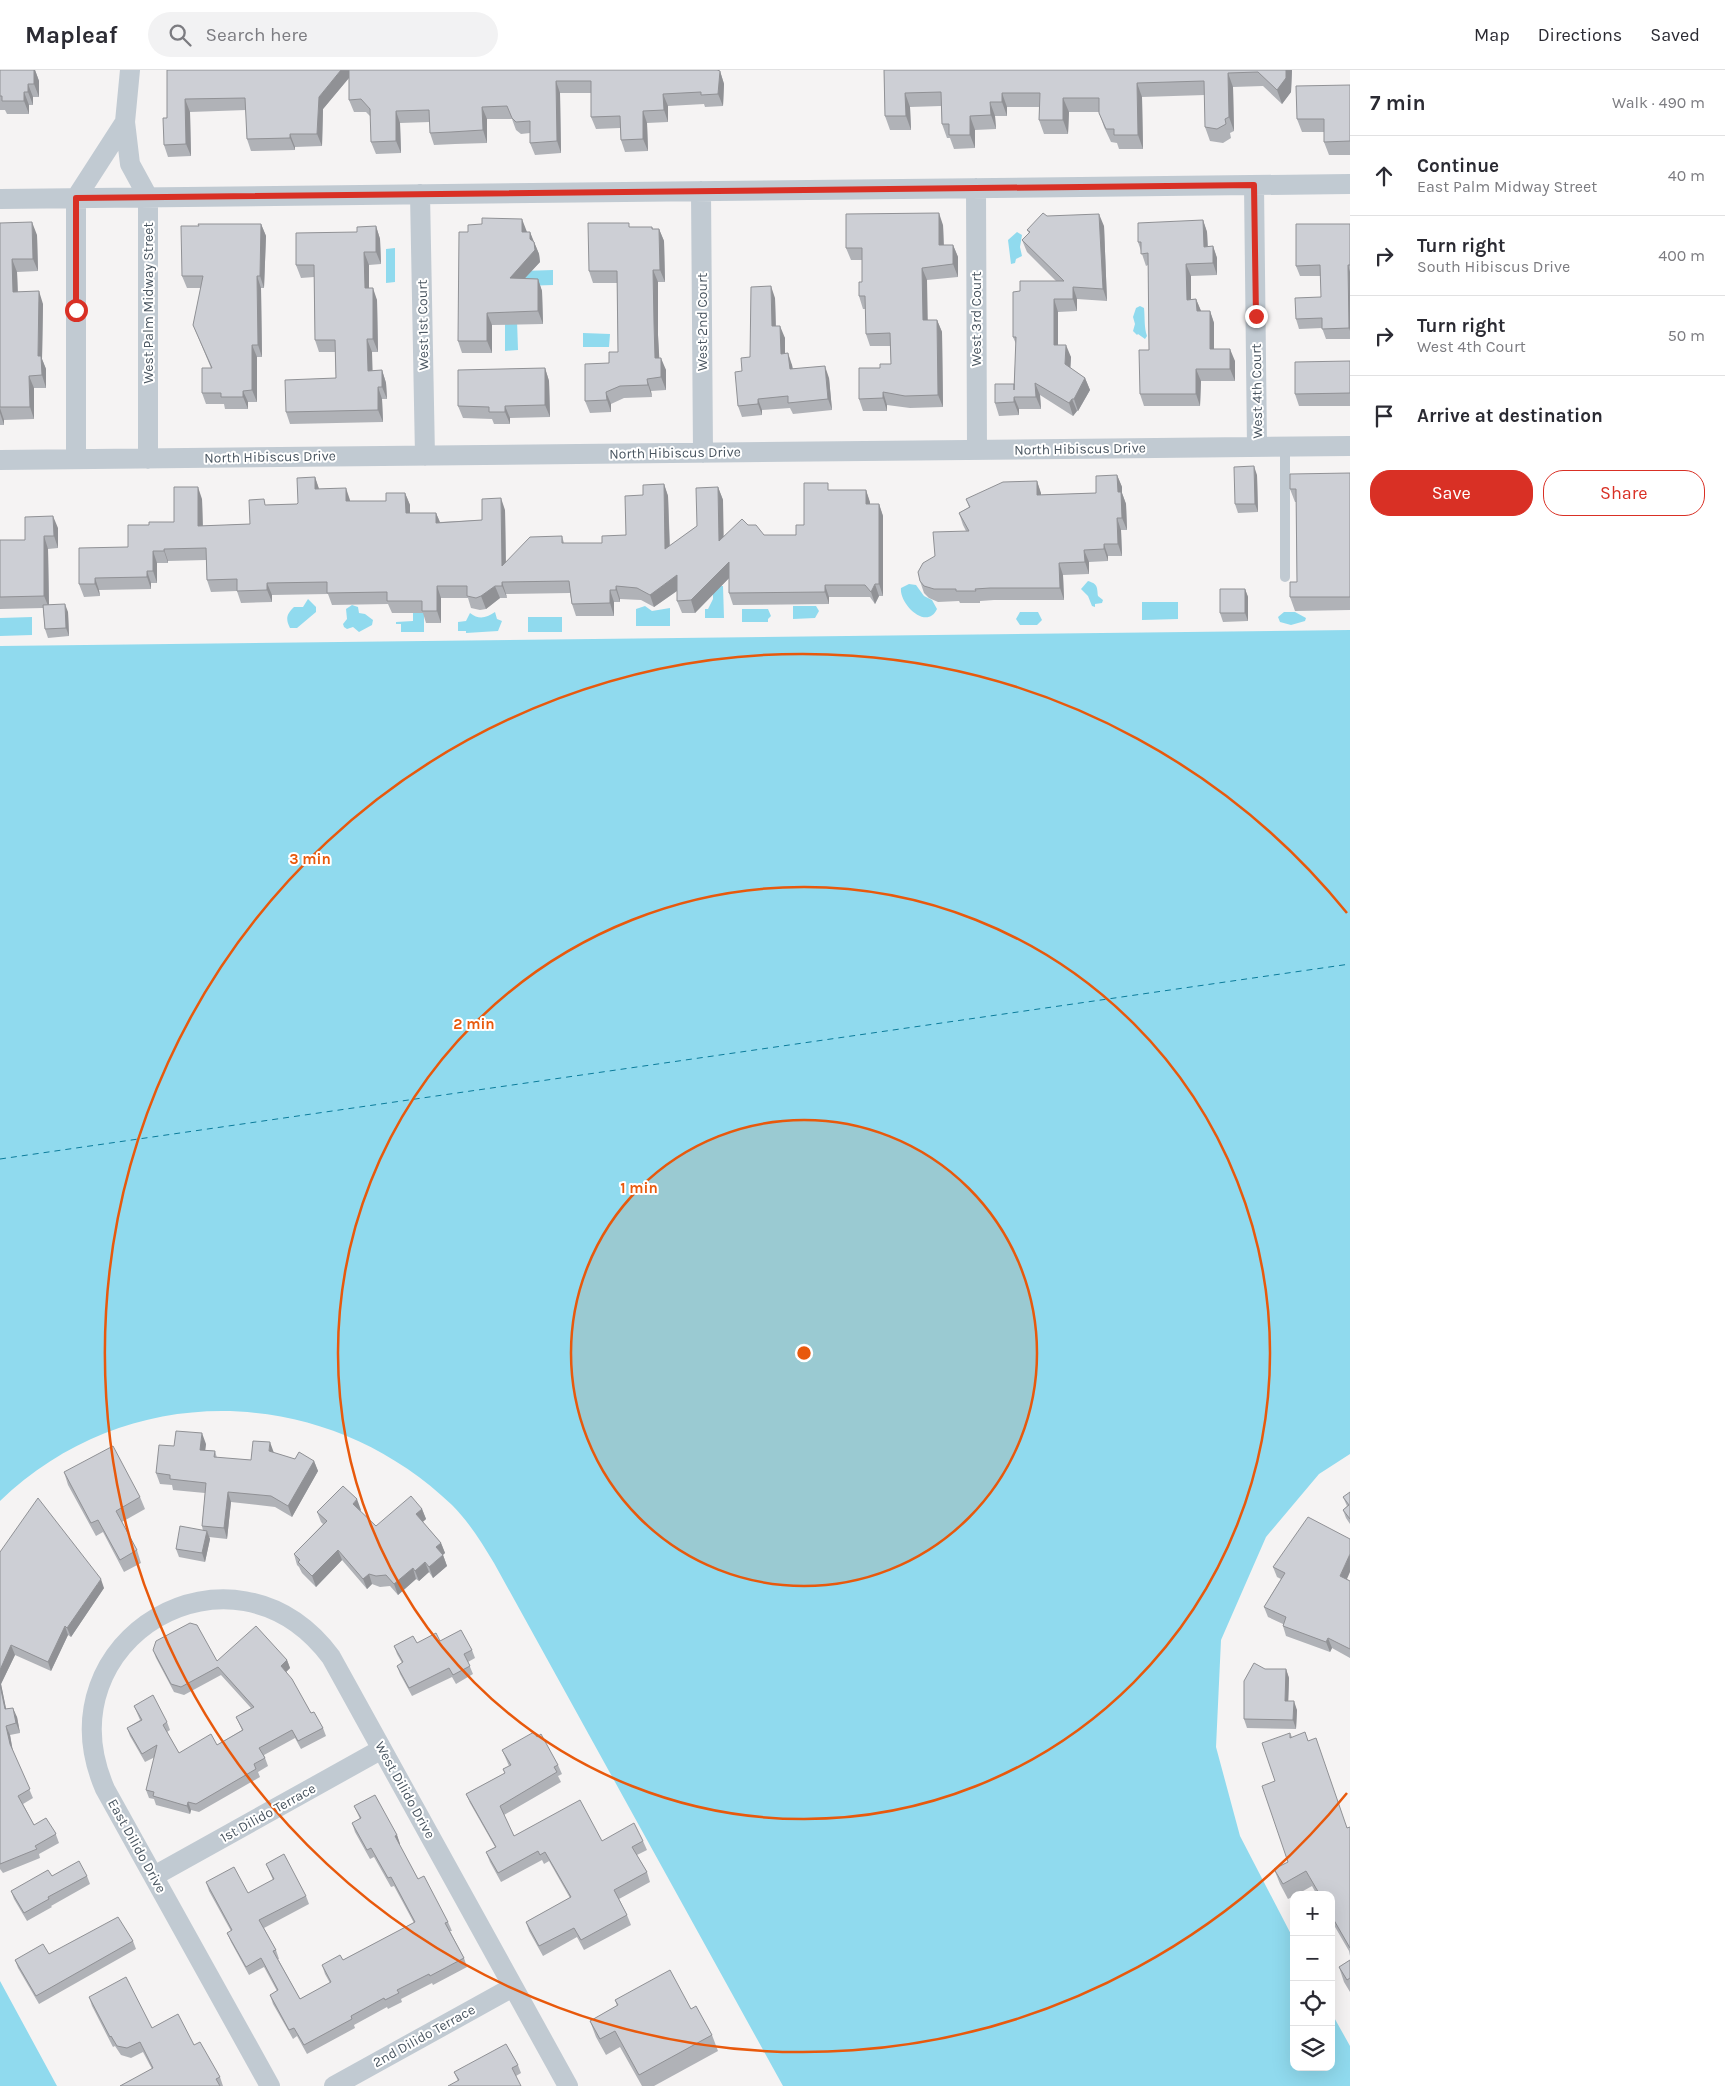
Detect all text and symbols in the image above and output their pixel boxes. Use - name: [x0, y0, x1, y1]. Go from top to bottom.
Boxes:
- search box: [148, 12, 498, 57]
- text: Mapleaf: [25, 21, 118, 49]
- icon: search: [166, 21, 194, 49]
- text: Search here: [206, 24, 308, 46]
- text: Map: [1474, 24, 1510, 46]
- text: Directions: [1538, 24, 1622, 46]
- text: Saved: [1650, 24, 1700, 46]
- text: 7 min: [1370, 91, 1426, 115]
- text: Walk · 490 m: [1612, 93, 1705, 112]
- text: Continue: [1417, 155, 1499, 177]
- icon: ahead: [1370, 162, 1398, 190]
- text: 40 m: [1668, 166, 1705, 185]
- text: East Palm Midway Street: [1417, 177, 1597, 196]
- street label: West Palm Midway Street: [140, 222, 157, 384]
- text: Turn right: [1417, 235, 1506, 257]
- icon: right: [1370, 242, 1398, 270]
- text: 400 m: [1658, 246, 1705, 265]
- text: South Hibiscus Drive: [1417, 257, 1570, 276]
- street label: West 3rd Court: [968, 271, 985, 367]
- street label: West 2nd Court: [694, 273, 711, 371]
- street label: West 1st Court: [414, 279, 432, 371]
- route start: [65, 299, 88, 322]
- route end: [1245, 305, 1268, 328]
- text: Turn right: [1417, 315, 1506, 337]
- icon: right: [1370, 322, 1398, 350]
- text: 50 m: [1668, 326, 1705, 345]
- text: West 4th Court: [1417, 337, 1526, 356]
- street label: West 4th Court: [1248, 343, 1266, 439]
- icon: arrive: [1370, 402, 1398, 430]
- text: Arrive at destination: [1417, 405, 1603, 427]
- street label: North Hibiscus Drive: [1014, 439, 1146, 459]
- street label: North Hibiscus Drive: [609, 443, 741, 463]
- street label: North Hibiscus Drive: [204, 447, 336, 467]
- button: Save: [1370, 470, 1533, 516]
- button: Share: [1543, 470, 1705, 516]
- text: 3 min: [289, 850, 331, 868]
- text: 2 min: [453, 1015, 495, 1033]
- text: 1 min: [620, 1179, 658, 1197]
- centre of rings: [795, 1344, 813, 1362]
- street label: West Dilido Drive: [371, 1738, 439, 1842]
- street label: 1st Dilido Terrace: [217, 1780, 319, 1846]
- street label: East Dilido Drive: [104, 1796, 170, 1896]
- map controls: [1290, 1891, 1335, 2071]
- button: +: [1290, 1891, 1335, 1936]
- button: −: [1290, 1936, 1335, 1981]
- button: locate: [1290, 1981, 1335, 2026]
- street label: 2nd Dilido Terrace: [370, 2001, 478, 2071]
- button: layers: [1290, 2026, 1335, 2071]

